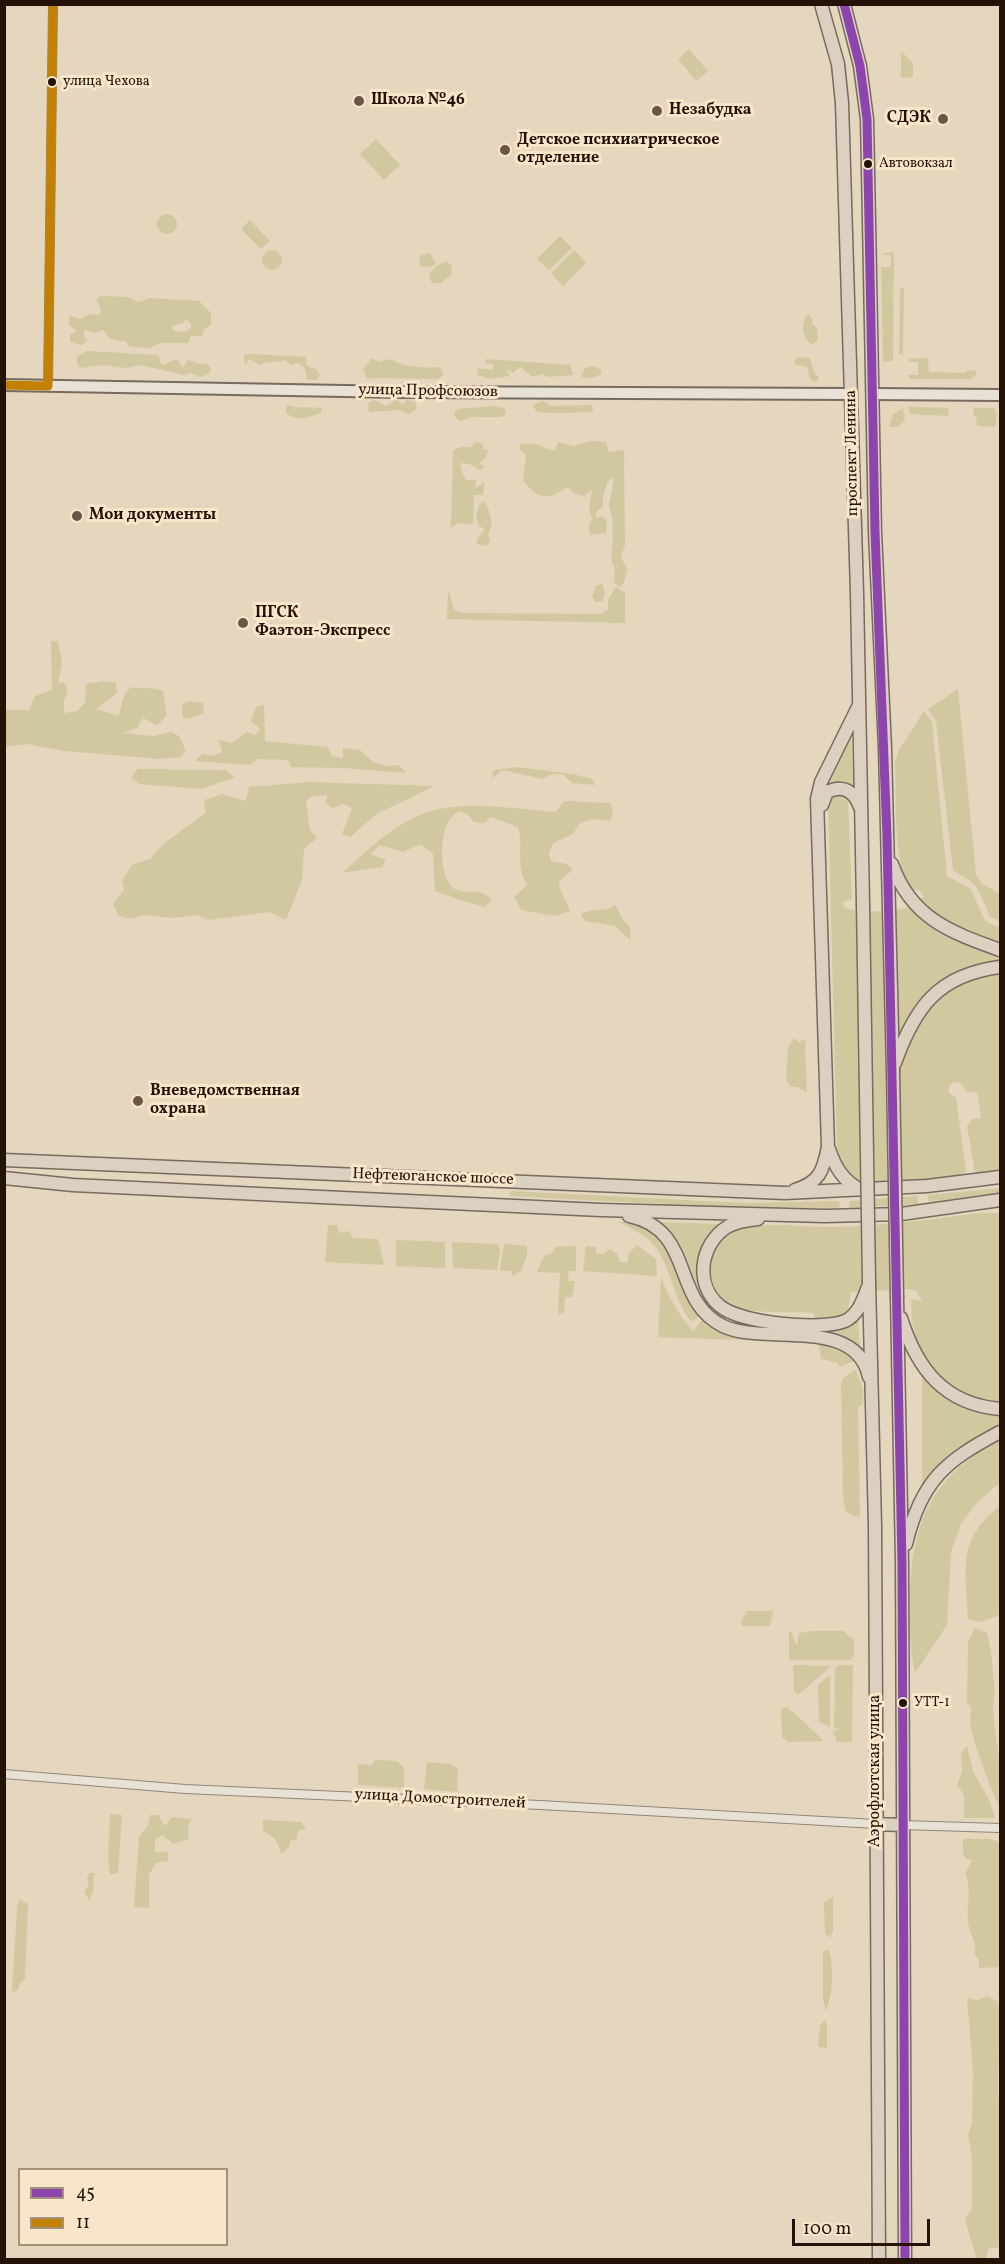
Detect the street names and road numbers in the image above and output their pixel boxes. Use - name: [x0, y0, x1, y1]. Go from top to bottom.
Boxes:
- street label: улица Профсоюзов: [358, 381, 498, 403]
- street label: проспект Ленина: [842, 390, 864, 516]
- street label: Нефтеюганское шоссе: [352, 1166, 514, 1190]
- street label: Аэрофлотская улица: [866, 1695, 886, 1847]
- street label: улица Домостроителей: [354, 1786, 526, 1814]

